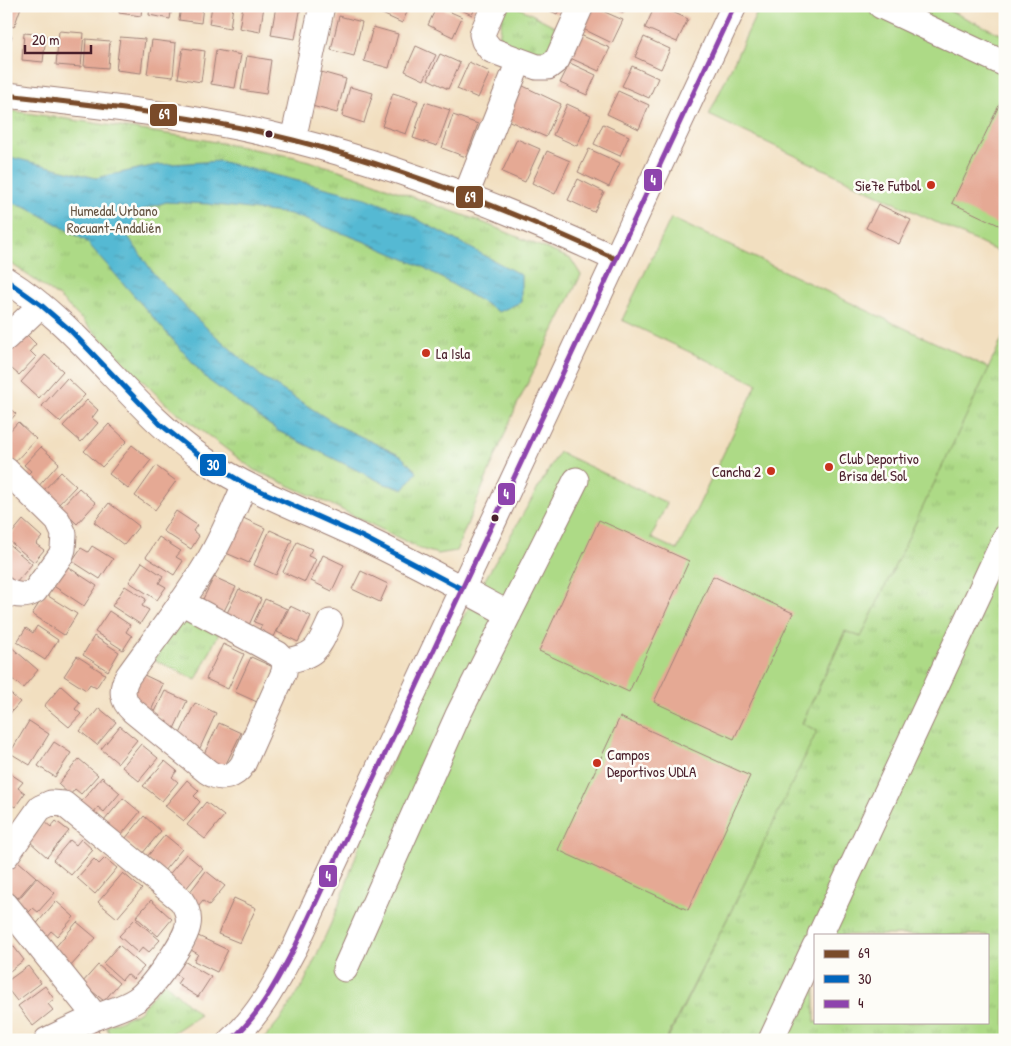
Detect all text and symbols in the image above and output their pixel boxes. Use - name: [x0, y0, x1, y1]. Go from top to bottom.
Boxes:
- scale bar: [25, 22, 91, 54]
- text: 20 m: [32, 29, 59, 50]
- line badge: 69: [149, 103, 178, 127]
- text: 69: [159, 104, 170, 123]
- unlabelled marker: [264, 129, 274, 139]
- line badge: 4: [643, 168, 663, 192]
- text: 4: [650, 170, 656, 189]
- place label: Sie7e Futbol: [855, 175, 921, 196]
- marker: Sie7e Futbol: [925, 179, 937, 191]
- line badge: 69: [455, 185, 484, 209]
- text: 69: [465, 187, 476, 206]
- park label: Humedal Urbano Rocuant-Andalién: [67, 200, 161, 238]
- place label: La Isla: [436, 343, 470, 364]
- marker: La Isla: [420, 347, 432, 359]
- place label: Club Deportivo Brisa del Sol: [839, 448, 919, 486]
- line badge: 30: [199, 453, 227, 477]
- text: 30: [207, 455, 220, 474]
- place label: Cancha 2: [712, 461, 761, 482]
- marker: Club Deportivo Brisa del Sol: [823, 461, 835, 473]
- marker: Cancha 2: [765, 465, 777, 477]
- line badge: 4: [497, 482, 516, 506]
- text: 4: [503, 484, 509, 503]
- unlabelled marker: [490, 513, 500, 523]
- place label: Campos Deportivos UDLA: [607, 744, 697, 782]
- marker: Campos Deportivos UDLA: [591, 757, 603, 769]
- line badge: 4: [318, 864, 338, 888]
- text: 4: [325, 866, 331, 885]
- legend: [814, 934, 988, 1024]
- text: 69: [858, 942, 870, 963]
- text: 30: [858, 968, 872, 989]
- text: 4: [858, 992, 864, 1013]

